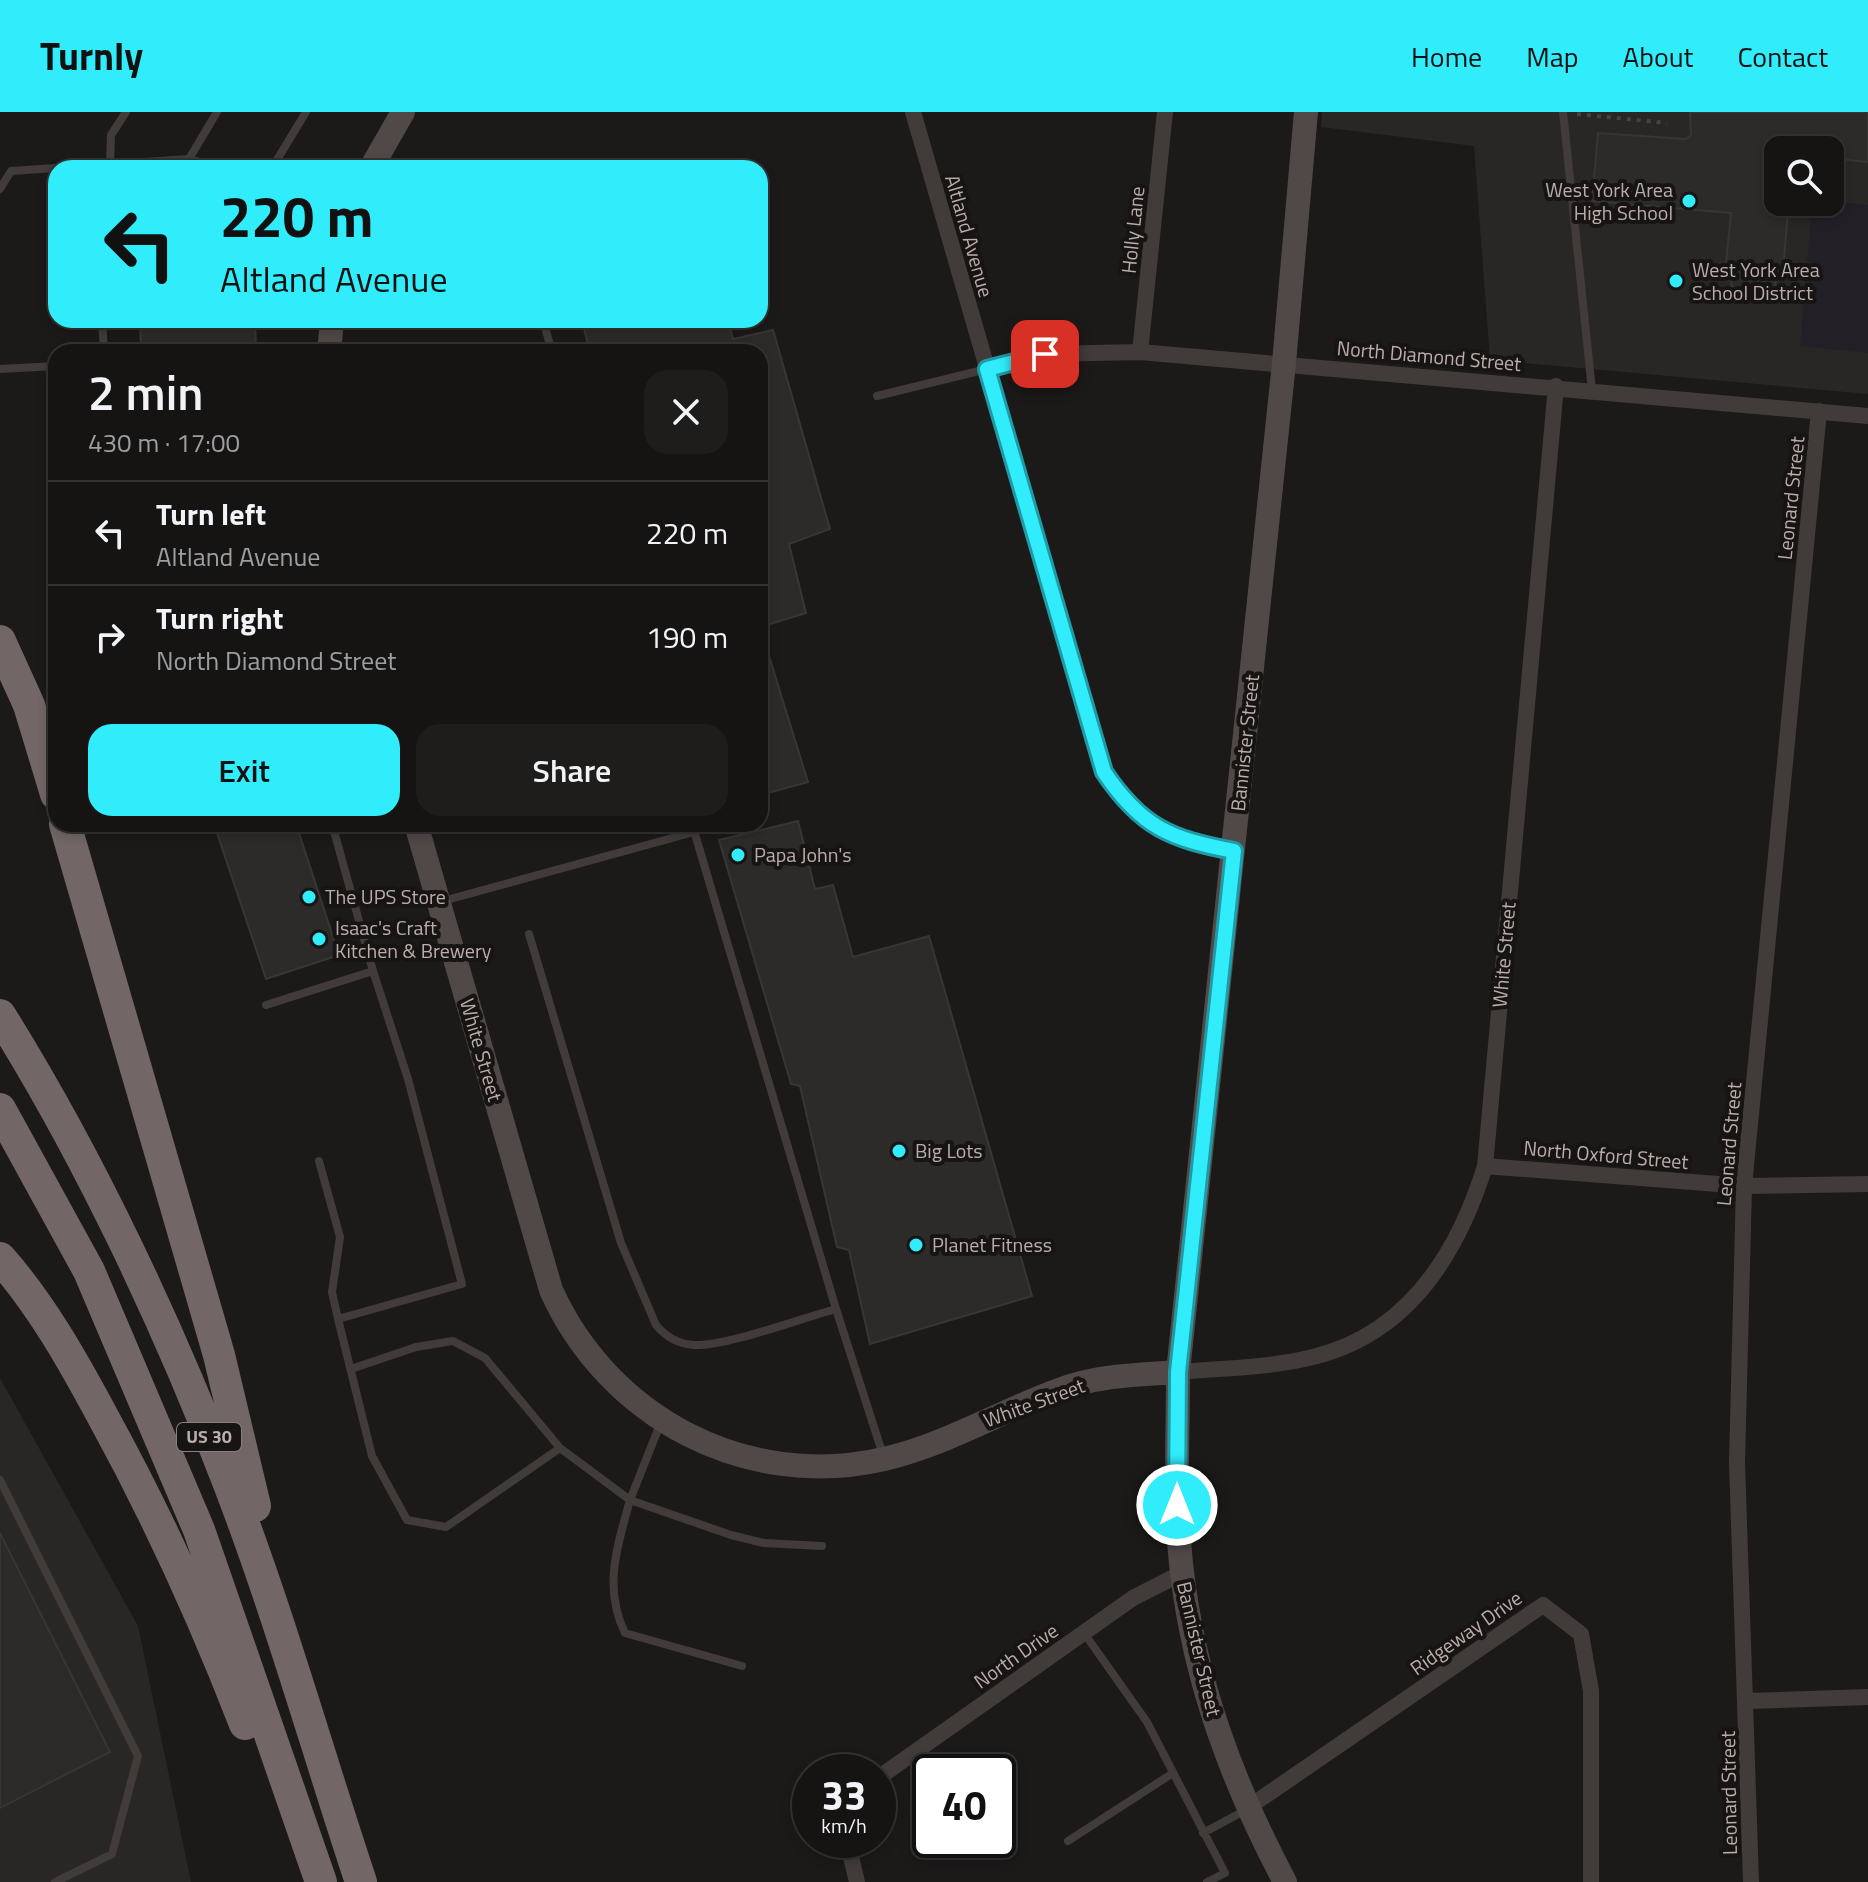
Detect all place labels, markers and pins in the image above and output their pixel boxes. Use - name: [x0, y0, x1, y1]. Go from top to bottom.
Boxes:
- place label: West York Area High School: [1545, 174, 1673, 228]
- marker: West York Area High School: [1680, 192, 1698, 210]
- place label: West York Area School District: [1692, 254, 1820, 308]
- marker: West York Area School District: [1667, 272, 1685, 290]
- pin: [1011, 320, 1079, 388]
- place label: Papa John's: [754, 839, 852, 870]
- marker: Papa John's: [729, 846, 747, 864]
- place label: The UPS Store: [325, 881, 446, 912]
- marker: The UPS Store: [300, 888, 318, 906]
- place label: Isaac's Craft Kitchen & Brewery: [335, 912, 492, 966]
- marker: Isaac's Craft Kitchen & Brewery: [310, 930, 328, 948]
- place label: Big Lots: [915, 1135, 983, 1166]
- marker: Big Lots: [890, 1142, 908, 1160]
- place label: Planet Fitness: [932, 1229, 1052, 1260]
- marker: Planet Fitness: [907, 1236, 925, 1254]

